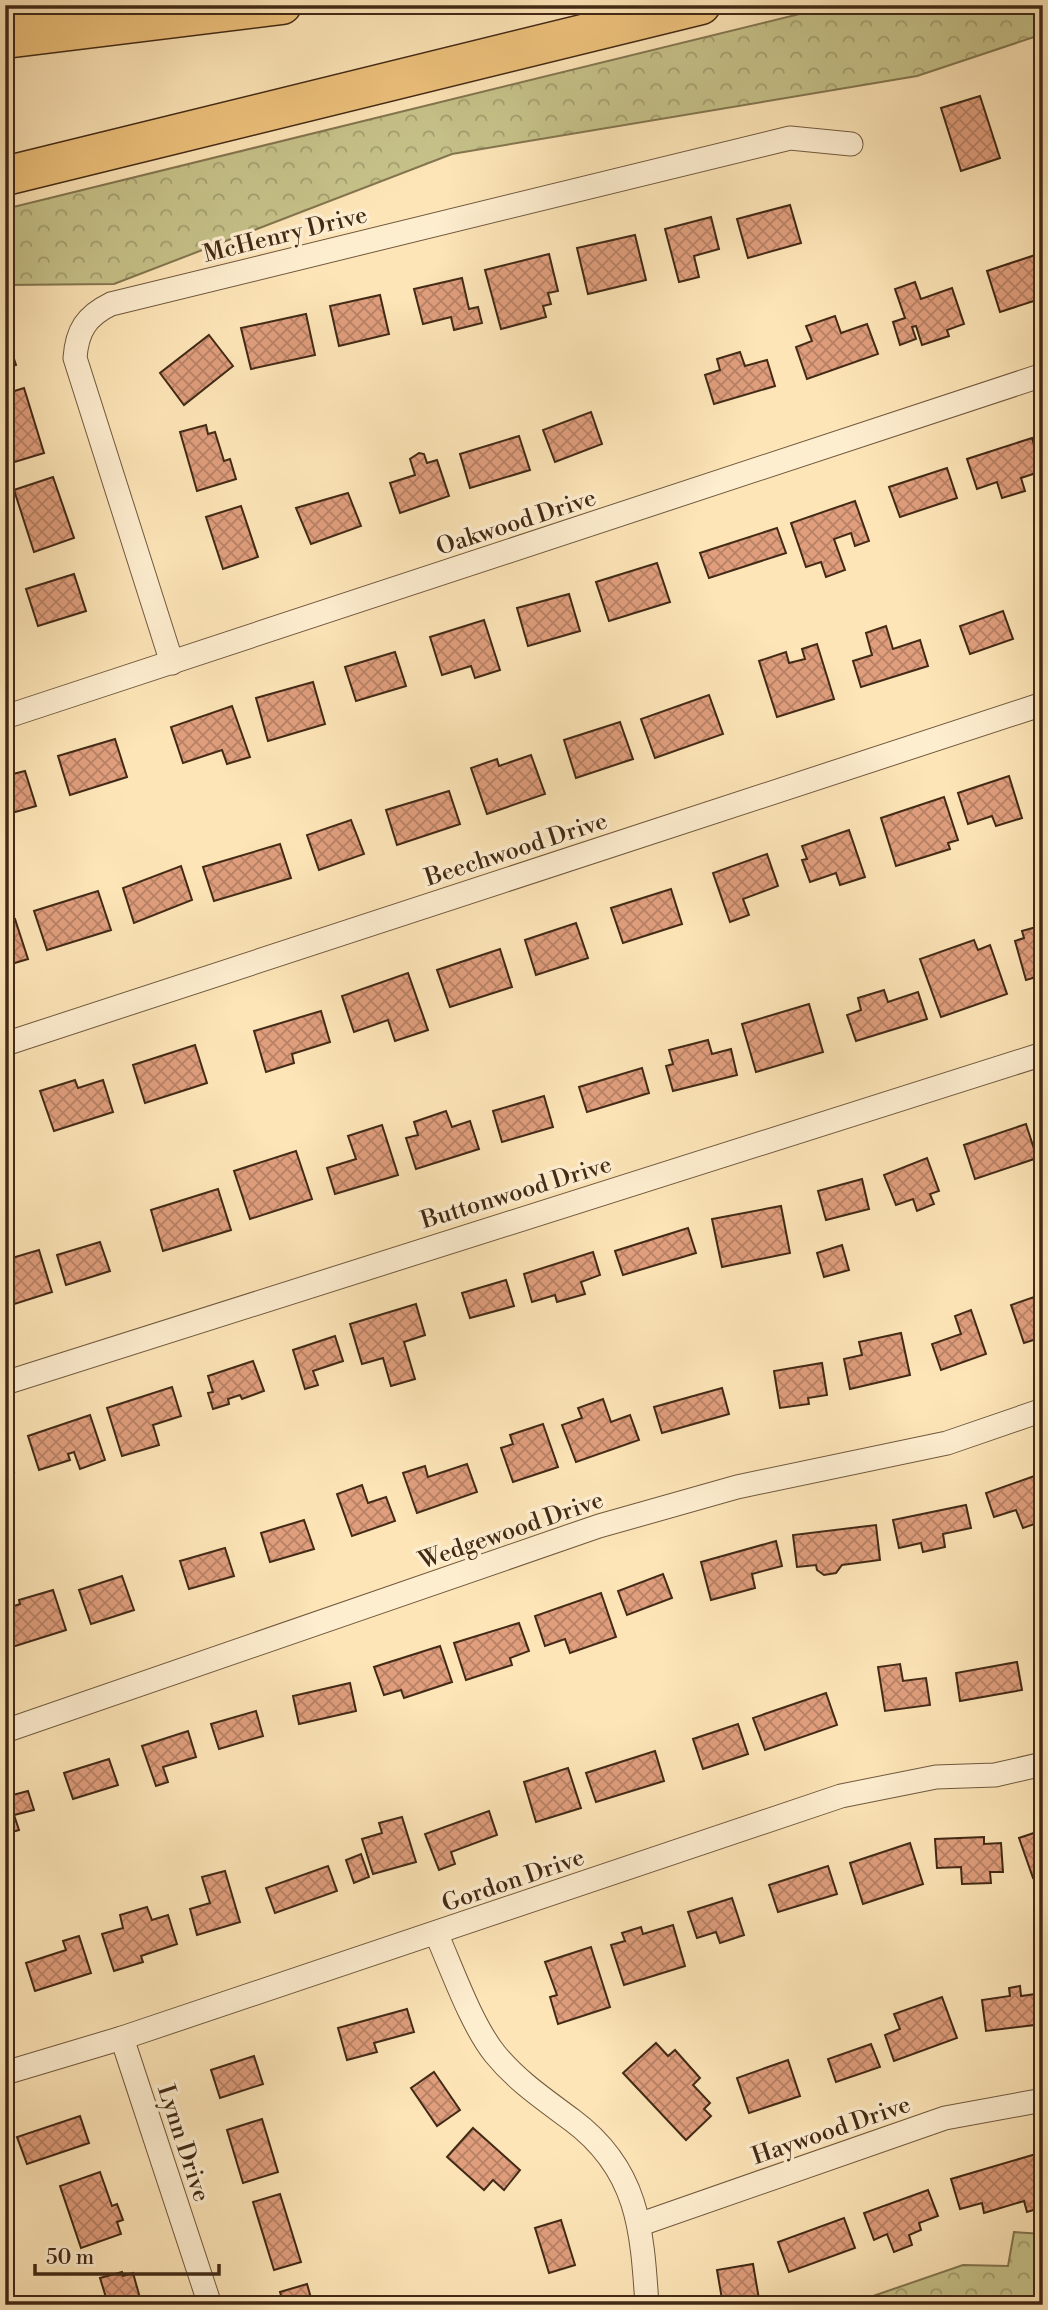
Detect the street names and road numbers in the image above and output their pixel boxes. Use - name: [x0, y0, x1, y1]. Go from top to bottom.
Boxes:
- street label: McHenry Drive: [200, 200, 370, 270]
- street label: Oakwood Drive: [433, 483, 600, 563]
- street label: Beechwood Drive: [420, 806, 611, 894]
- street label: Buttonwood Drive: [416, 1150, 615, 1237]
- street label: Wedgewood Drive: [414, 1485, 608, 1577]
- street label: Gordon Drive: [438, 1843, 589, 1919]
- street label: Lynn Drive: [150, 2081, 216, 2206]
- street label: Haywood Drive: [748, 2090, 915, 2172]

